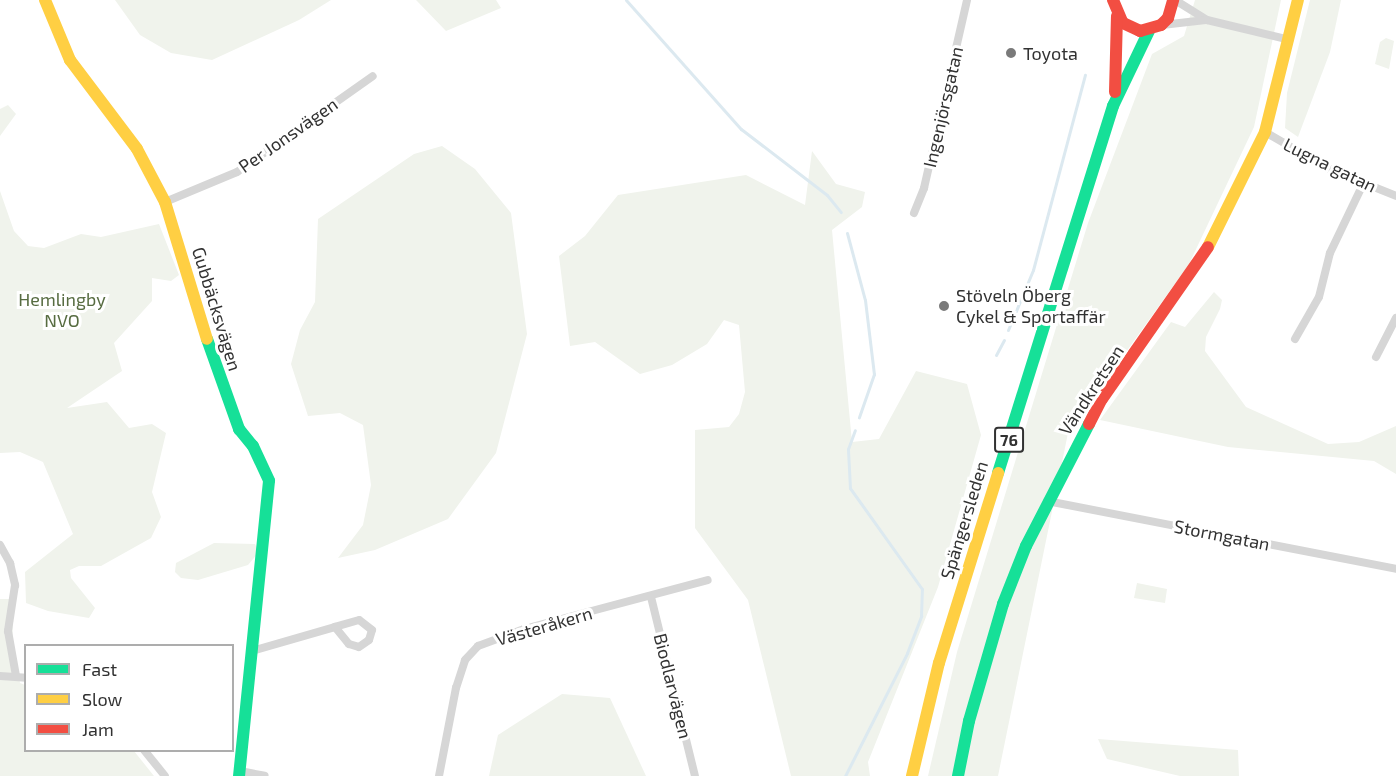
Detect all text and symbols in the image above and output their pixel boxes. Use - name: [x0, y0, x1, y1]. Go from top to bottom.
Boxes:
- place label: Toyota: [1023, 42, 1078, 64]
- street label: Ingenjörsgatan: [919, 44, 967, 170]
- marker: Toyota: [1004, 46, 1018, 60]
- street label: Per Jonsvägen: [234, 93, 342, 177]
- street label: Lugna gatan: [1280, 133, 1380, 197]
- street label: Gubbäcksvägen: [188, 244, 246, 374]
- place label: Stöveln Öberg Cykel & Sportaffär: [956, 285, 1106, 328]
- park label: Hemlingby NVO: [18, 289, 106, 332]
- marker: Stöveln Öberg Cykel & Sportaffär: [937, 299, 951, 313]
- street label: Vändkretsen: [1054, 341, 1128, 439]
- road number: 76: [994, 427, 1024, 453]
- street label: Spängersleden: [936, 458, 992, 582]
- street label: Stormgatan: [1172, 515, 1272, 555]
- street label: Västeråkern: [493, 602, 595, 650]
- street label: Biodlarvägen: [649, 631, 697, 741]
- legend: [24, 644, 234, 752]
- text: Fast: [82, 658, 117, 680]
- text: Slow: [82, 688, 122, 710]
- text: Jam: [82, 718, 114, 740]

